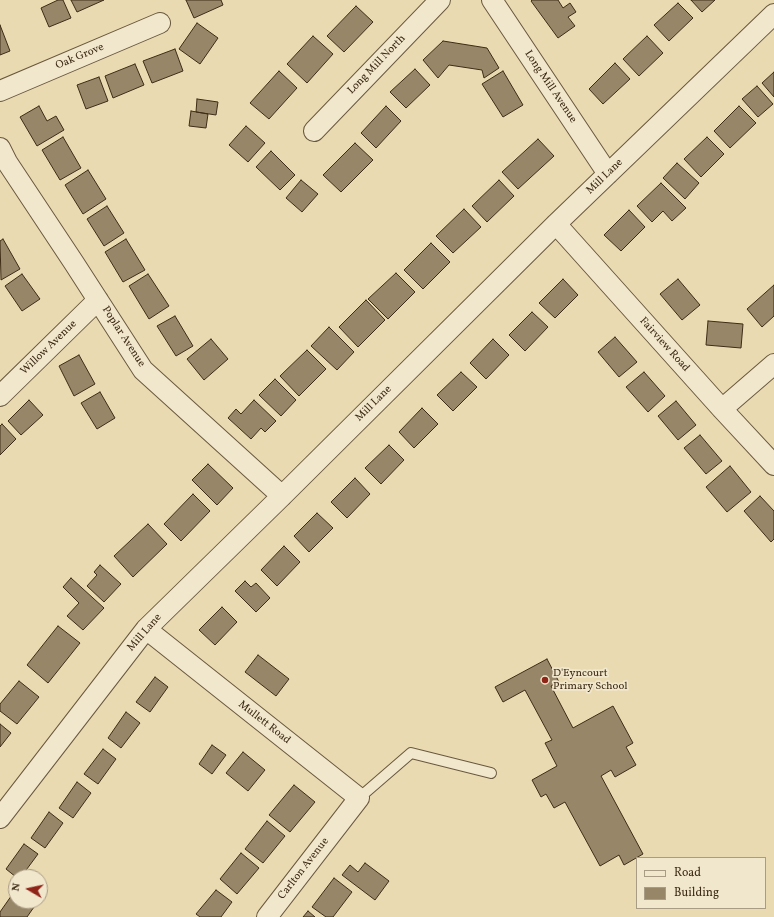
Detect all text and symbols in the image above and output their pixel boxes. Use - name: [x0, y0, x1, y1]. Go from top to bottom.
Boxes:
- street label: Long Mill North: [345, 32, 409, 98]
- street label: Oak Grove: [54, 41, 106, 73]
- street label: Long Mill Avenue: [521, 48, 579, 126]
- street label: Mill Lane: [584, 156, 626, 198]
- street label: Poplar Avenue: [98, 304, 148, 370]
- street label: Fairview Road: [636, 315, 692, 375]
- street label: Willow Avenue: [18, 318, 80, 378]
- street label: Mill Lane: [353, 383, 395, 425]
- street label: Mill Lane: [125, 611, 165, 655]
- place label: D'Eyncourt Primary School: [553, 667, 627, 693]
- marker: D'Eyncourt Primary School: [540, 675, 550, 685]
- street label: Mullett Road: [235, 699, 293, 747]
- street label: Carlton Avenue: [276, 835, 332, 903]
- legend: [636, 857, 766, 909]
- text: Road: [674, 865, 701, 881]
- north arrow: [8, 869, 48, 909]
- text: N: [9, 882, 25, 892]
- text: Building: [674, 885, 719, 901]

